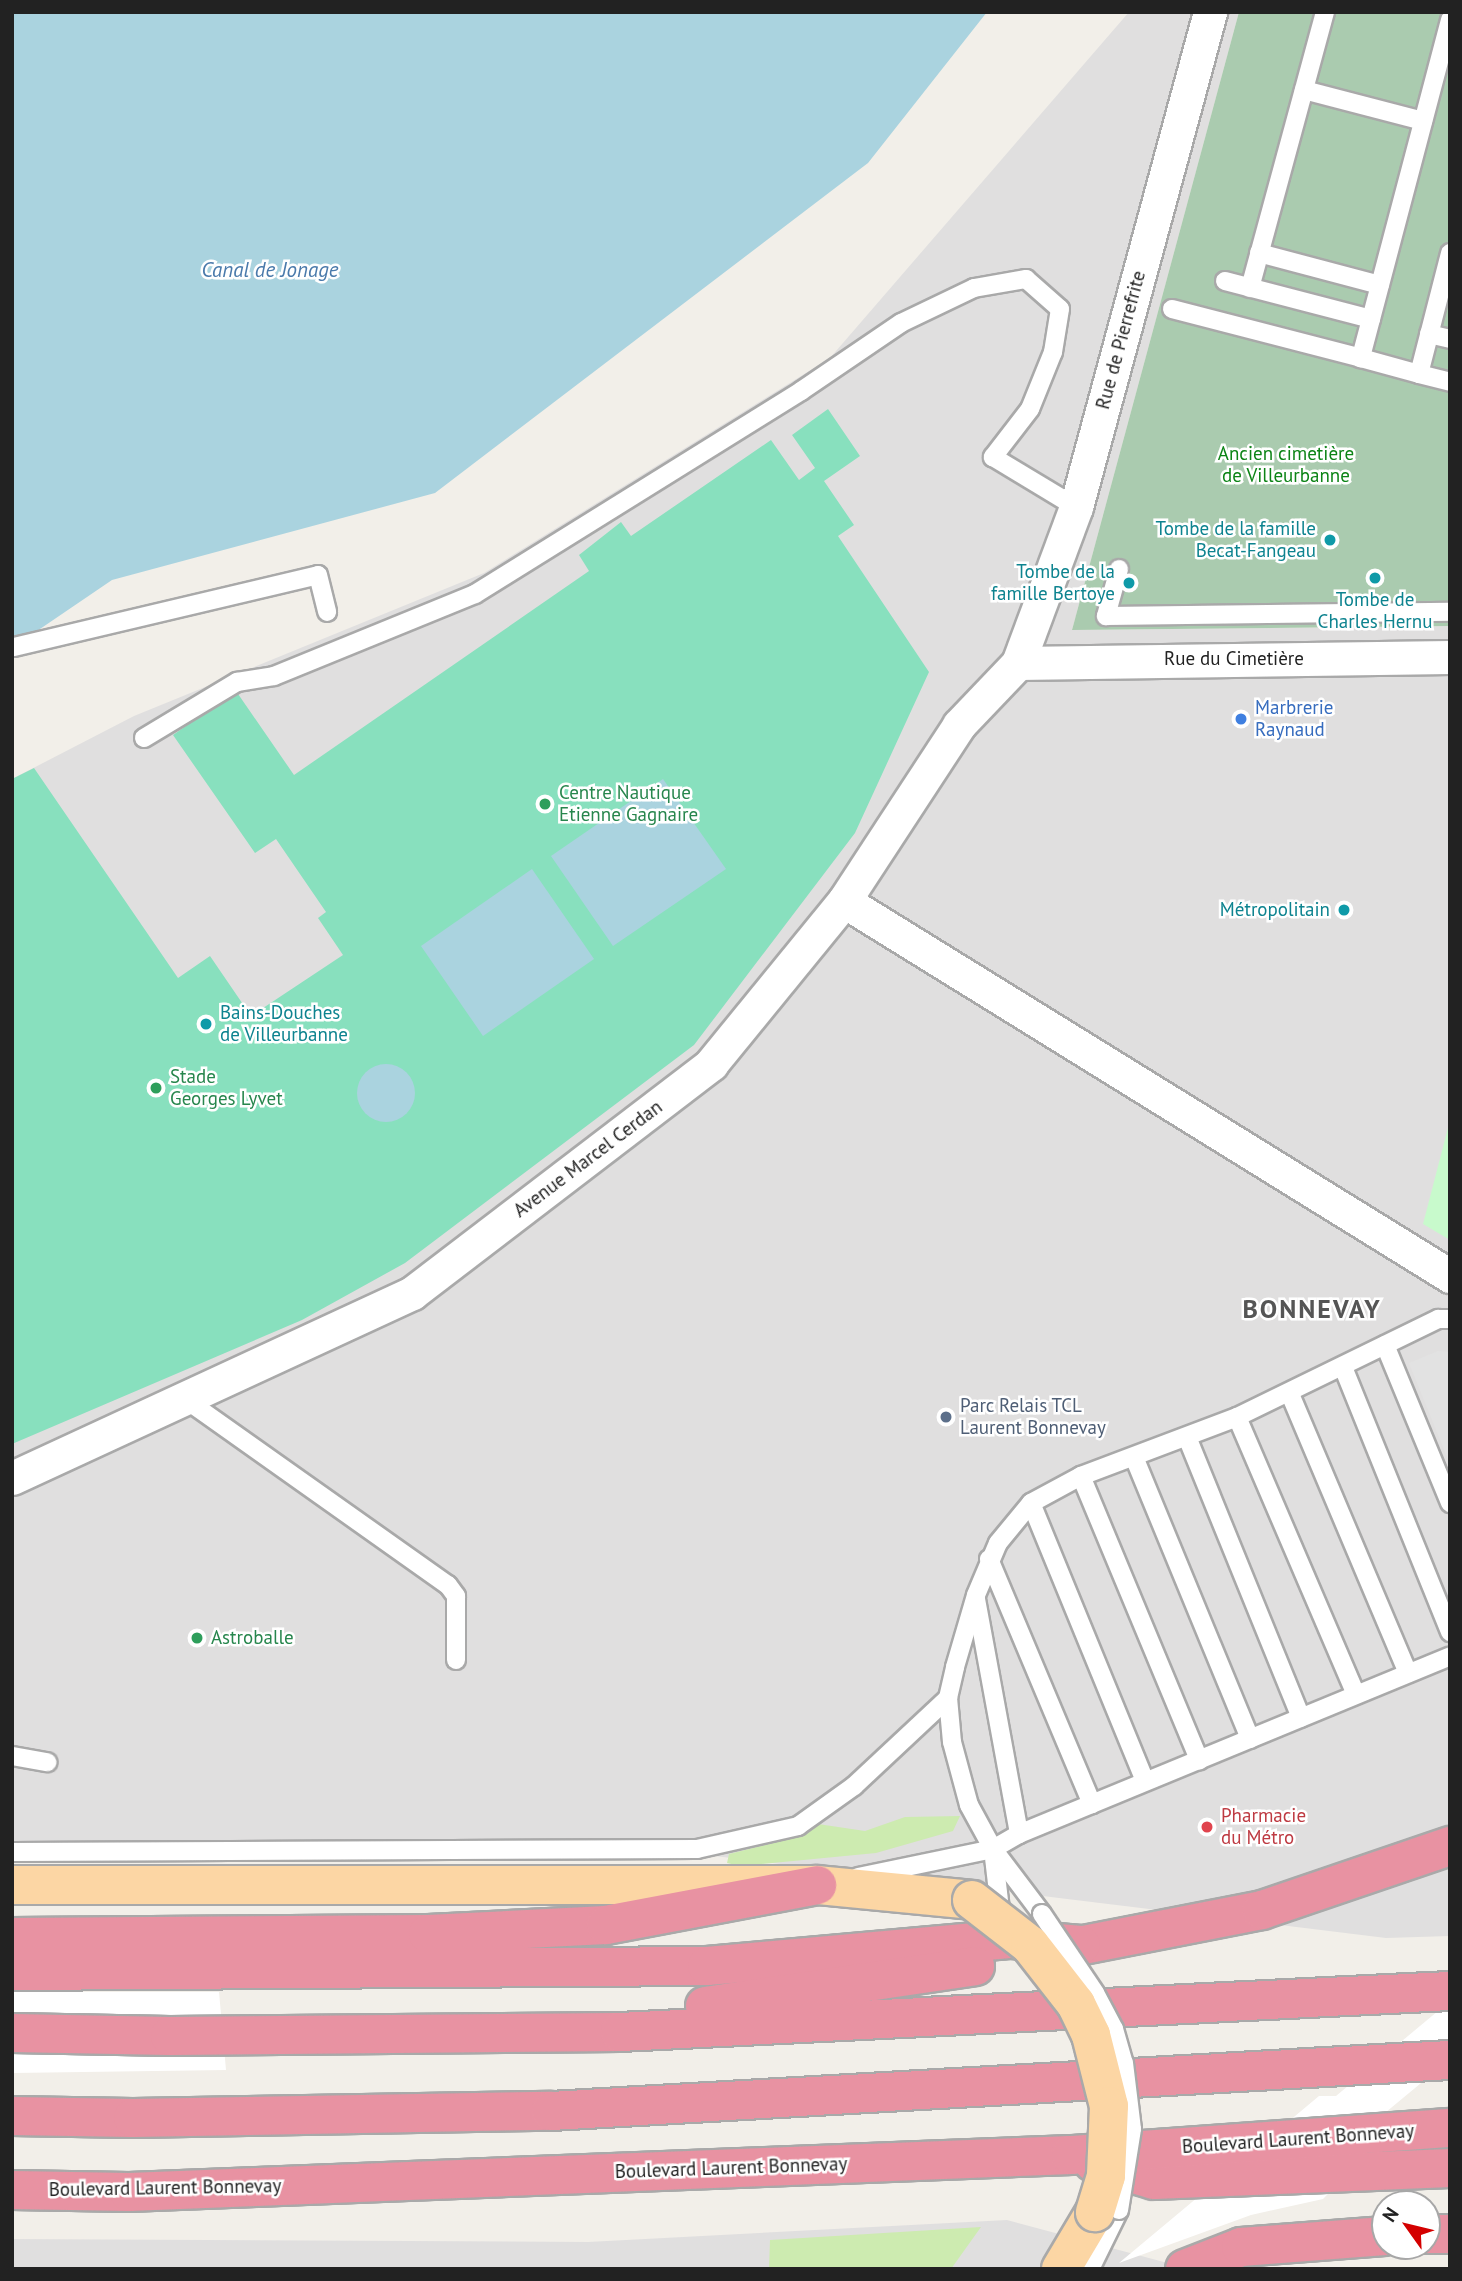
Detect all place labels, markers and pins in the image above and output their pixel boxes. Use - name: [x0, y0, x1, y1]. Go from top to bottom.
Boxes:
- place label: Tombe de la famille Becat-Fangeau: [1156, 518, 1316, 562]
- marker: Tombe de la famille Becat-Fangeau: [1322, 532, 1338, 548]
- place label: Tombe de la famille Bertoye: [991, 561, 1115, 605]
- marker: Tombe de Charles Hernu: [1367, 570, 1383, 586]
- marker: Tombe de la famille Bertoye: [1121, 575, 1137, 591]
- place label: Tombe de Charles Hernu: [1318, 589, 1432, 633]
- place label: Marbrerie Raynaud: [1255, 697, 1333, 741]
- marker: Marbrerie Raynaud: [1233, 711, 1249, 727]
- place label: Centre Nautique Etienne Gagnaire: [559, 782, 698, 826]
- marker: Centre Nautique Etienne Gagnaire: [537, 796, 553, 812]
- place label: Métropolitain: [1220, 899, 1330, 921]
- marker: Métropolitain: [1336, 902, 1352, 918]
- place label: Bains-Douches de Villeurbanne: [220, 1002, 348, 1046]
- marker: Bains-Douches de Villeurbanne: [198, 1016, 214, 1032]
- place label: Stade Georges Lyvet: [170, 1066, 283, 1110]
- marker: Stade Georges Lyvet: [148, 1080, 164, 1096]
- place label: Parc Relais TCL Laurent Bonnevay: [960, 1395, 1106, 1439]
- marker: Parc Relais TCL Laurent Bonnevay: [938, 1409, 954, 1425]
- place label: Astroballe: [211, 1627, 294, 1649]
- marker: Astroballe: [189, 1630, 205, 1646]
- place label: Pharmacie du Métro: [1221, 1805, 1306, 1849]
- marker: Pharmacie du Métro: [1199, 1819, 1215, 1835]

